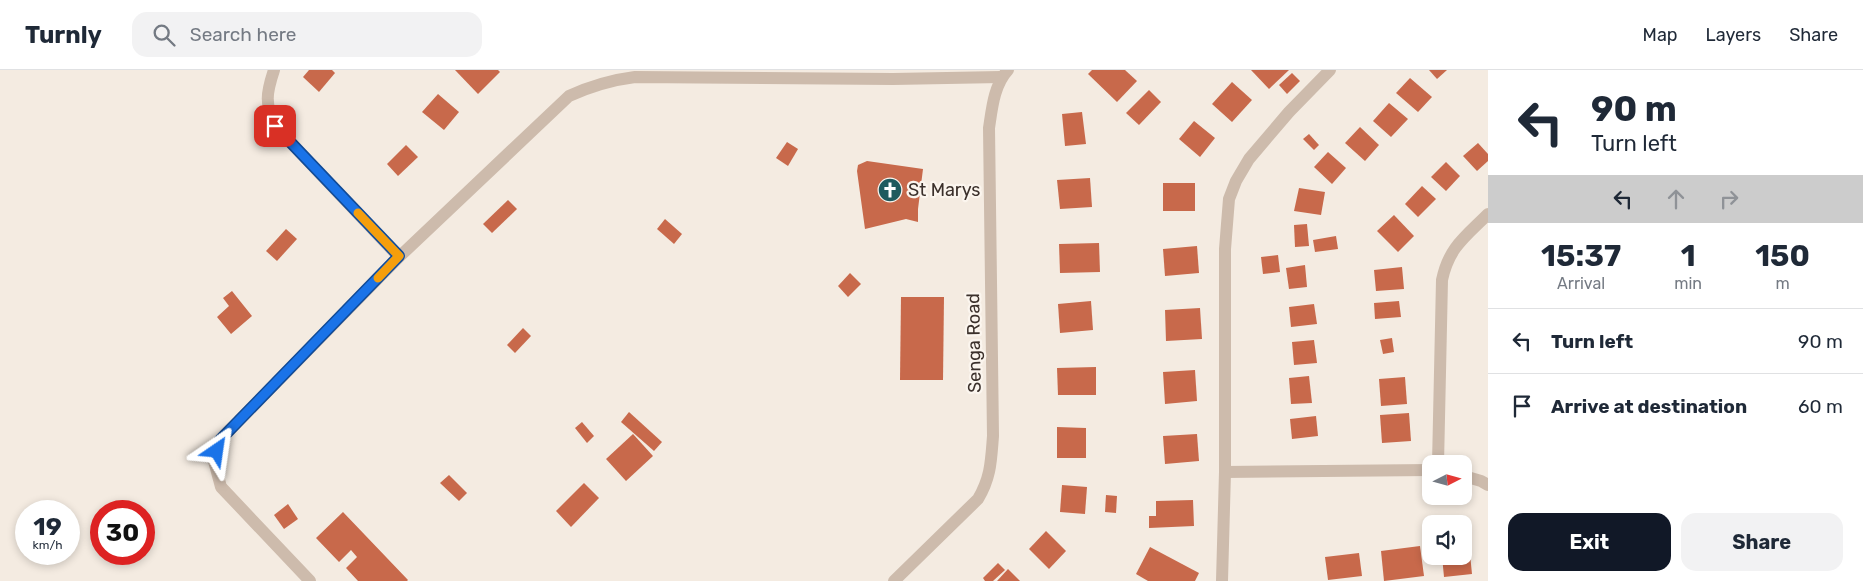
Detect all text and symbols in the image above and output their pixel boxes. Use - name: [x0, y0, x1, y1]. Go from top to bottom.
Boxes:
- search box: [132, 12, 482, 57]
- text: Turnly: [25, 21, 102, 49]
- icon: search: [150, 21, 178, 49]
- text: Search here: [190, 23, 296, 46]
- text: Map: [1643, 24, 1678, 46]
- text: Layers: [1706, 24, 1761, 46]
- text: Share: [1789, 24, 1838, 46]
- text: 90 m: [1591, 88, 1677, 130]
- icon: left: [1508, 90, 1573, 155]
- pin: [254, 105, 296, 147]
- icon: arrive: [261, 112, 289, 140]
- text: Turn left: [1591, 130, 1677, 157]
- church icon: St Marys: [877, 177, 903, 203]
- place label: St Marys: [908, 179, 981, 201]
- icon: left: [1609, 185, 1637, 213]
- icon: ahead: [1662, 185, 1690, 213]
- icon: right: [1715, 185, 1743, 213]
- text: 15:37: [1541, 238, 1621, 274]
- text: 1: [1681, 238, 1696, 274]
- text: 150: [1755, 238, 1810, 274]
- text: Arrival: [1557, 274, 1605, 293]
- text: min: [1674, 274, 1702, 293]
- text: m: [1775, 274, 1790, 293]
- street label: Senga Road: [962, 293, 986, 393]
- icon: left: [1508, 327, 1536, 355]
- text: Turn left: [1551, 330, 1633, 353]
- text: 90 m: [1798, 330, 1843, 353]
- icon: arrive: [1508, 392, 1536, 420]
- text: Arrive at destination: [1551, 395, 1747, 418]
- text: 60 m: [1798, 395, 1843, 418]
- position arrow: [190, 424, 242, 476]
- north arrow: [1422, 455, 1472, 505]
- map controls: [1422, 455, 1472, 565]
- speed limit sign: 30: [90, 500, 155, 565]
- text: 19: [33, 512, 62, 541]
- button: Exit: [1508, 513, 1671, 571]
- button: Share: [1681, 513, 1843, 571]
- button: sound: [1422, 515, 1472, 565]
- text: km/h: [33, 538, 62, 552]

